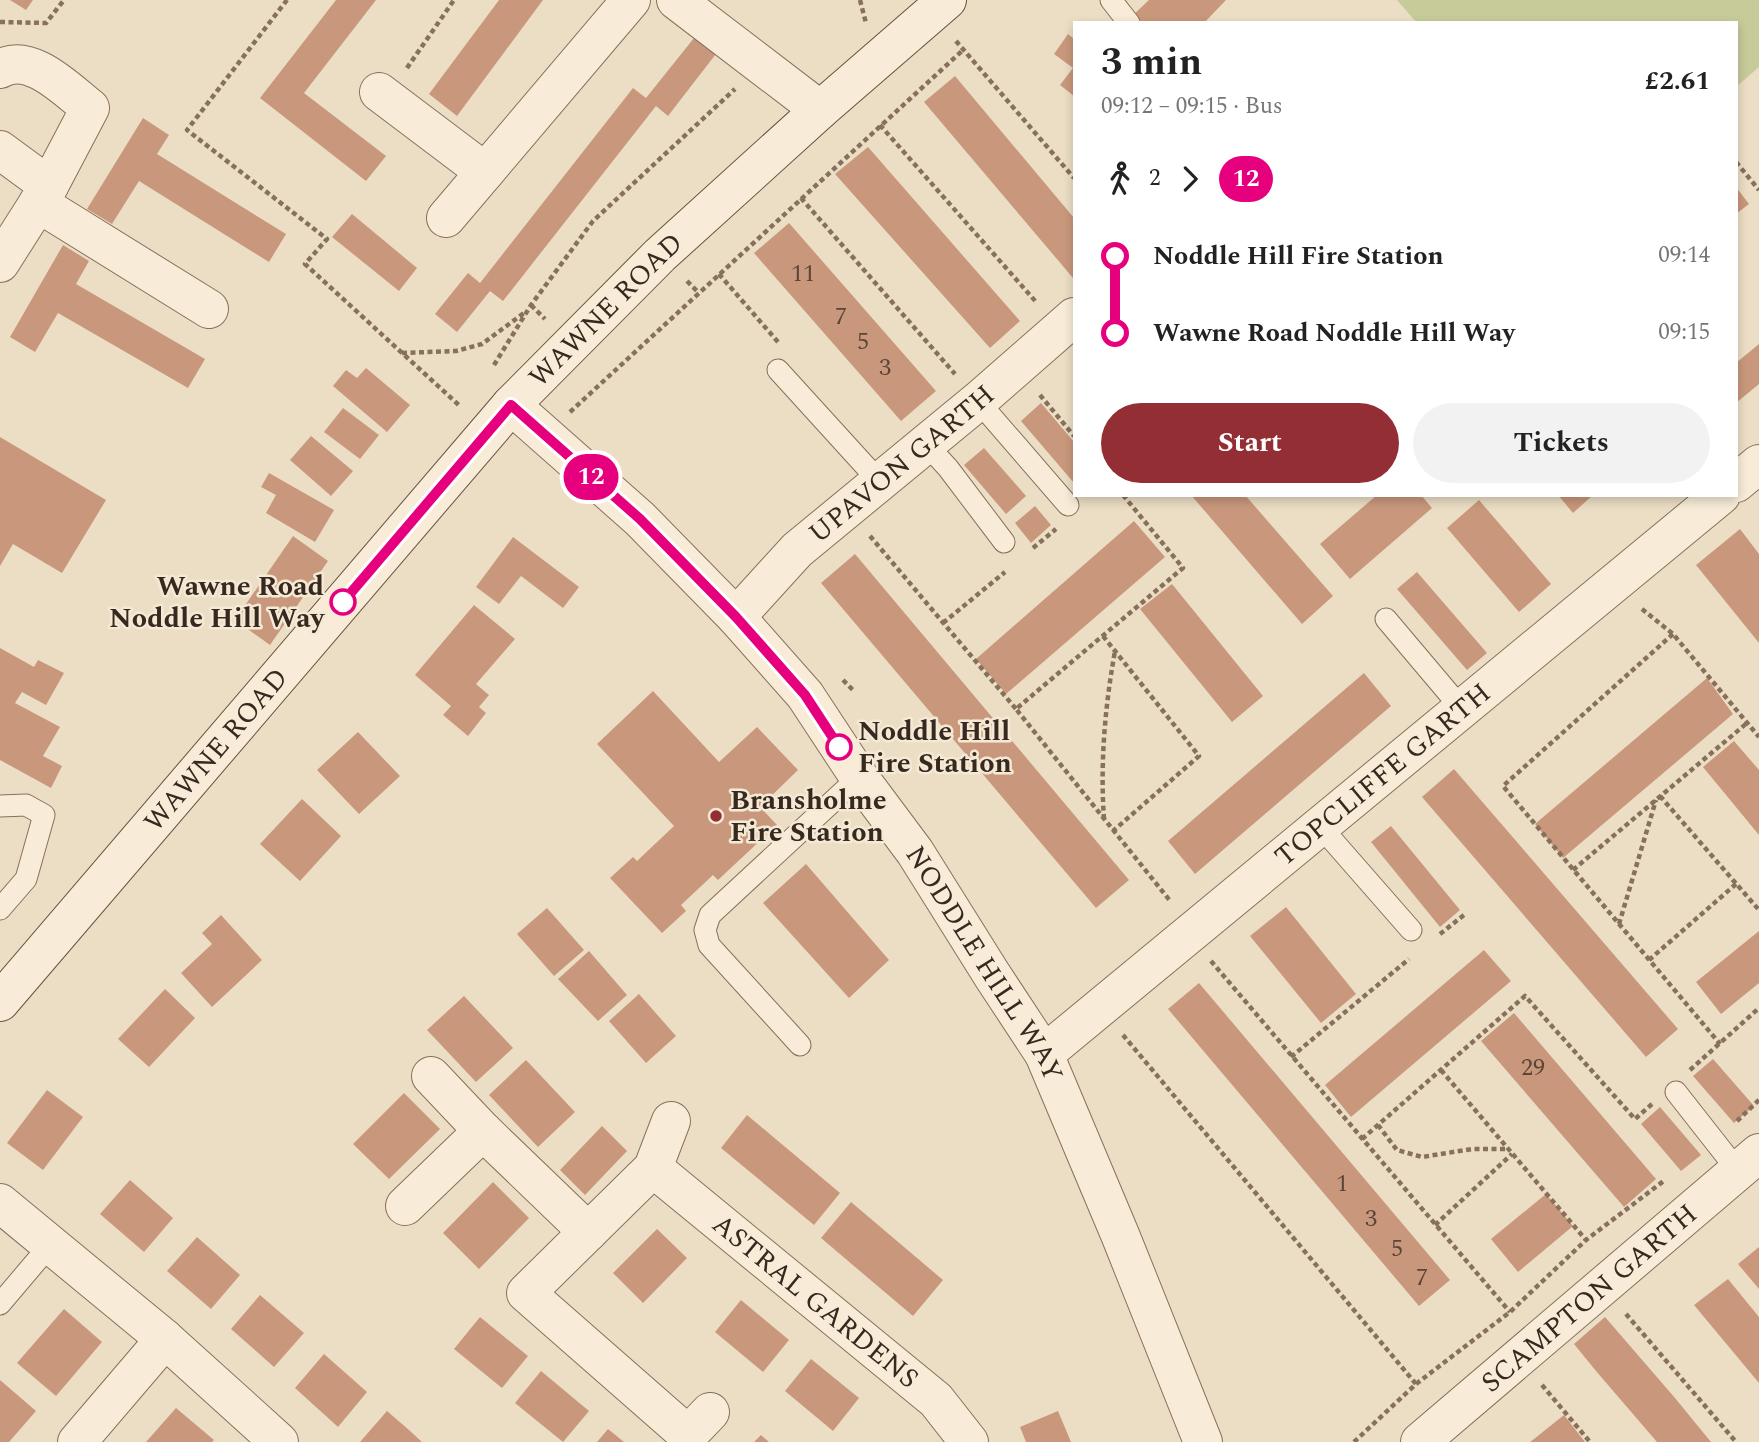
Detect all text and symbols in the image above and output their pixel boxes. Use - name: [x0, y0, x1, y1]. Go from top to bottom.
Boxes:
- text: 3 min: [1101, 34, 1202, 92]
- text: £2.61: [1645, 61, 1710, 101]
- text: 09:12 – 09:15 · Bus: [1101, 89, 1283, 124]
- icon: walk: [1101, 160, 1139, 198]
- icon: forward: [1171, 160, 1209, 198]
- text: 2: [1149, 161, 1161, 196]
- text: 12: [1233, 161, 1259, 197]
- street label: WAWNE ROAD: [518, 222, 693, 397]
- text: Noddle Hill Fire Station: [1153, 236, 1443, 276]
- text: 09:14: [1658, 238, 1710, 273]
- house number: 11: [791, 256, 815, 292]
- house number: 7: [835, 299, 847, 335]
- text: Wawne Road Noddle Hill Way: [1153, 313, 1515, 353]
- text: 09:15: [1658, 315, 1710, 350]
- house number: 5: [857, 324, 869, 360]
- house number: 3: [879, 350, 891, 386]
- street label: UPAVON GARTH: [799, 374, 1004, 554]
- button: Start: [1101, 403, 1399, 483]
- button: Tickets: [1413, 403, 1710, 483]
- line badge: 12: [560, 454, 622, 500]
- text: 12: [578, 459, 604, 495]
- place label: Wawne Road Noddle Hill Way: [109, 565, 326, 640]
- marker: Wawne Road Noddle Hill Way: [330, 589, 356, 615]
- street label: WAWNE ROAD: [133, 658, 299, 841]
- street label: TOPCLIFFE GARTH: [1265, 672, 1500, 877]
- place label: Noddle Hill Fire Station: [858, 710, 1012, 785]
- marker: Noddle Hill Fire Station: [826, 734, 852, 760]
- place label: Bransholme Fire Station: [730, 779, 887, 854]
- marker: Bransholme Fire Station: [708, 808, 724, 824]
- street label: NODDLE HILL WAY: [894, 837, 1075, 1088]
- house number: 29: [1521, 1050, 1545, 1086]
- house number: 1: [1336, 1166, 1348, 1202]
- street label: SCAMPTON GARTH: [1471, 1193, 1707, 1403]
- house number: 3: [1365, 1201, 1377, 1237]
- street label: ASTRAL GARDENS: [703, 1203, 928, 1399]
- house number: 5: [1391, 1231, 1403, 1267]
- house number: 7: [1416, 1260, 1428, 1296]

